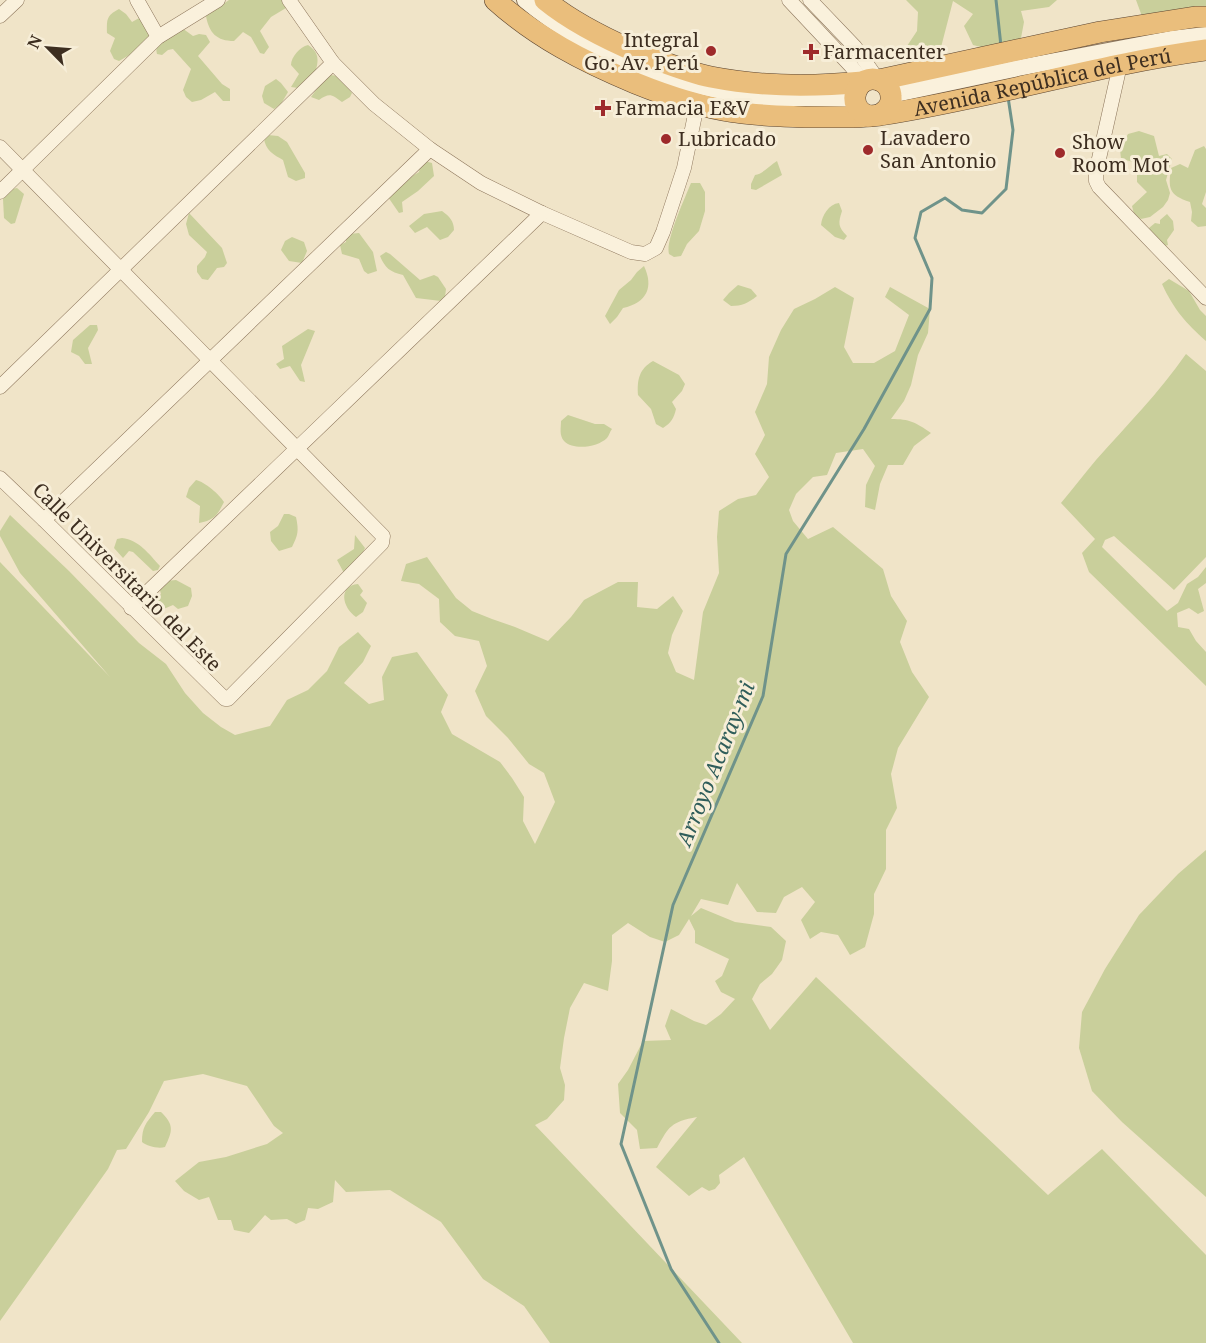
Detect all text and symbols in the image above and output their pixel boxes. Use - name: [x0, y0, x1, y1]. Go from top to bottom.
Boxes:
- north arrow: [18, 18, 78, 78]
- place label: Integral Go: Av. Perú: [584, 26, 699, 76]
- text: N: [22, 31, 47, 52]
- place label: Farmacenter: [823, 38, 946, 65]
- street label: Avenida República del Perú: [911, 42, 1173, 122]
- marker: Integral Go: Av. Perú: [704, 44, 718, 58]
- marker: Farmacenter: [804, 45, 818, 59]
- place label: Farmacia E&V: [615, 94, 750, 121]
- marker: Farmacia E&V: [596, 101, 610, 115]
- place label: Lavadero San Antonio: [880, 124, 997, 174]
- place label: Lubricado: [678, 125, 776, 152]
- place label: Show Room Mot: [1072, 128, 1170, 178]
- marker: Lubricado: [659, 132, 673, 146]
- marker: Lavadero San Antonio: [861, 143, 875, 157]
- marker: Show Room Mot: [1053, 146, 1067, 160]
- street label: Calle Universitario del Este: [27, 476, 228, 677]
- water label: Arroyo Acaray-mi: [669, 677, 761, 852]

